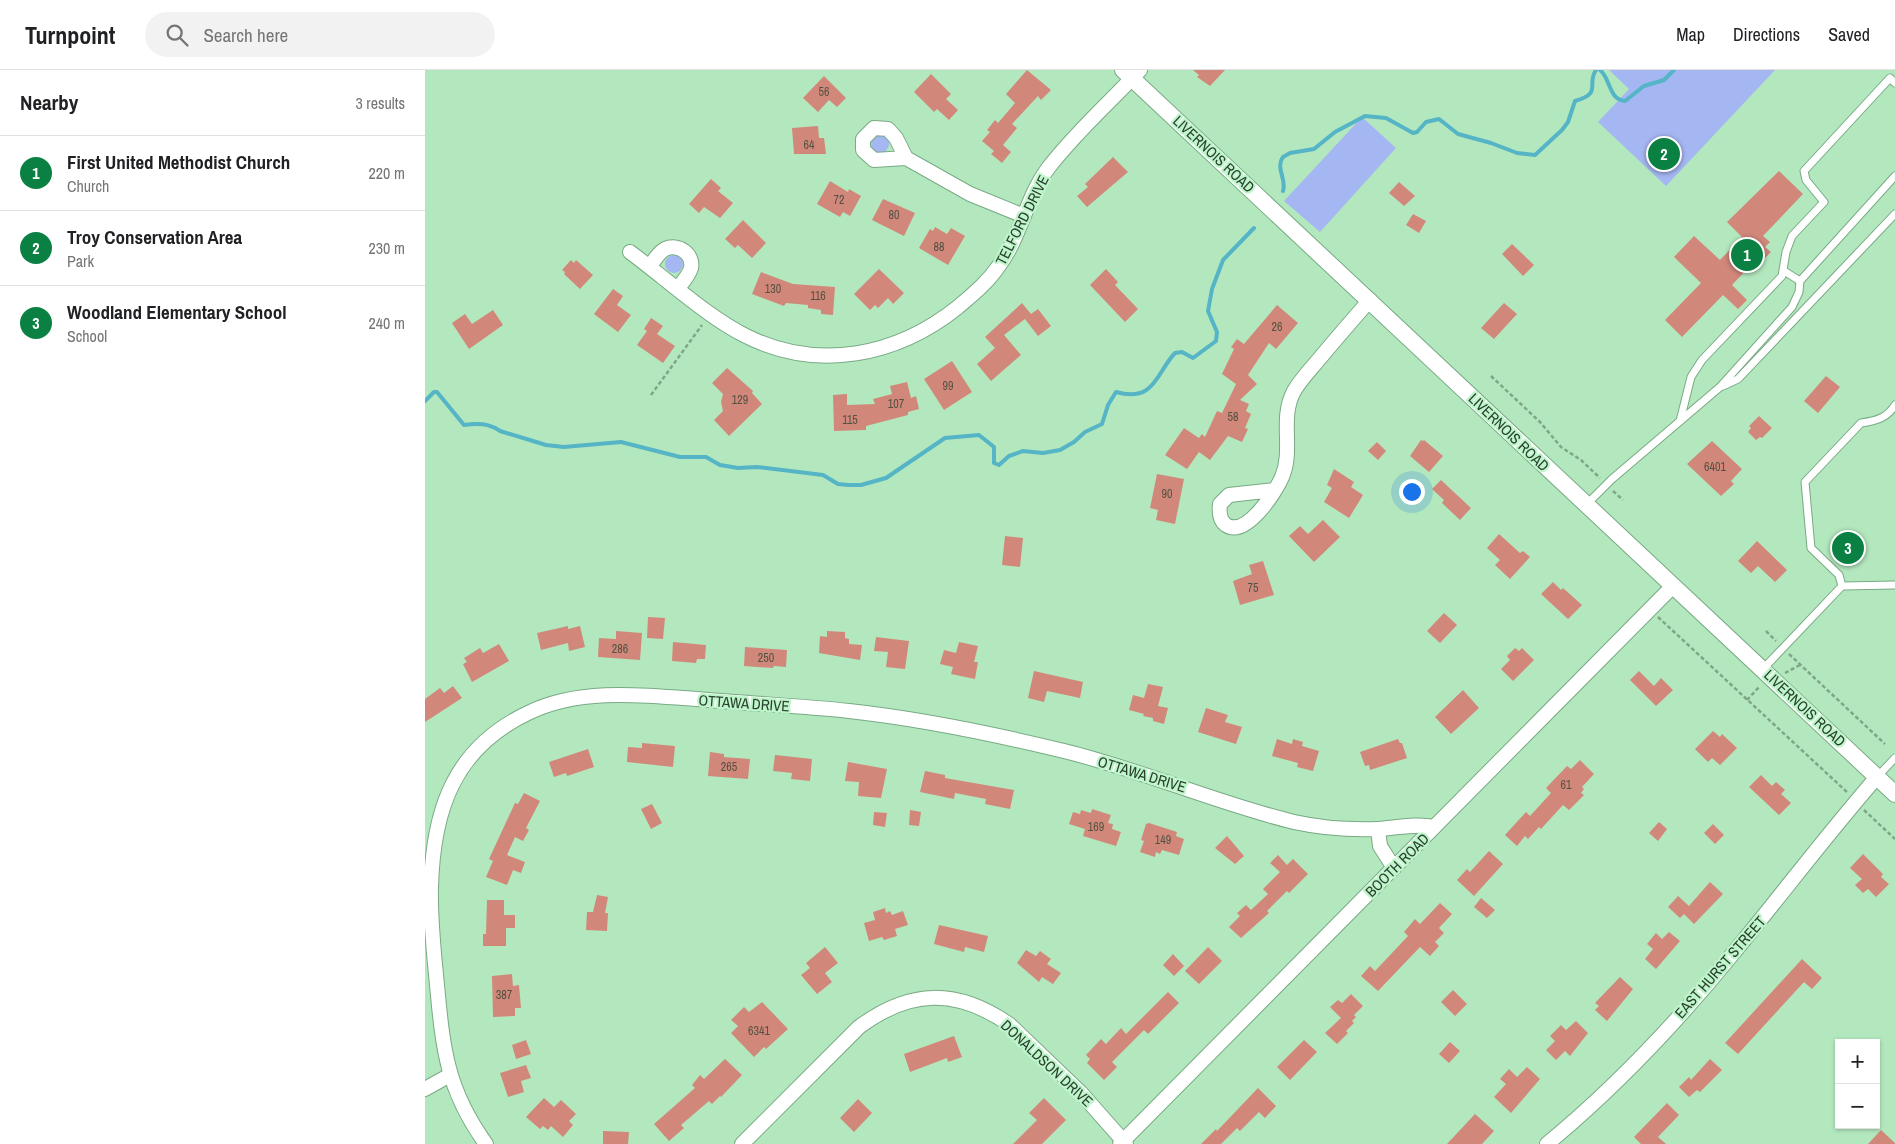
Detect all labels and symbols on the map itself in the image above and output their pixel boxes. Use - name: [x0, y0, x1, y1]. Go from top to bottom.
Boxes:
- house number: 56: [819, 84, 829, 100]
- street label: LIVERNOIS ROAD: [1169, 111, 1259, 197]
- pin: 2: [1648, 135, 1680, 173]
- house number: 64: [804, 137, 815, 153]
- street label: TELFORD DRIVE: [990, 171, 1054, 269]
- house number: 72: [834, 192, 844, 208]
- house number: 80: [889, 207, 899, 223]
- pin: 1: [1731, 236, 1763, 274]
- house number: 88: [934, 239, 944, 255]
- house number: 130: [765, 281, 781, 297]
- house number: 116: [810, 288, 826, 304]
- house number: 26: [1272, 319, 1282, 335]
- house number: 99: [943, 378, 953, 394]
- street label: LIVERNOIS ROAD: [1464, 388, 1554, 476]
- house number: 129: [732, 392, 748, 408]
- house number: 107: [888, 396, 905, 412]
- house number: 58: [1228, 409, 1238, 425]
- house number: 115: [842, 412, 858, 428]
- house number: 6401: [1704, 459, 1726, 475]
- your location: [1399, 479, 1425, 505]
- house number: 90: [1162, 486, 1172, 502]
- pin: 3: [1832, 529, 1864, 567]
- house number: 75: [1248, 580, 1259, 596]
- house number: 286: [612, 641, 628, 657]
- house number: 250: [758, 650, 774, 666]
- street label: LIVERNOIS ROAD: [1760, 665, 1850, 751]
- street label: OTTAWA DRIVE: [698, 689, 790, 717]
- street label: OTTAWA DRIVE: [1095, 751, 1189, 797]
- house number: 265: [721, 759, 738, 775]
- house number: 61: [1561, 777, 1572, 793]
- house number: 169: [1088, 819, 1104, 835]
- street label: BOOTH ROAD: [1360, 828, 1434, 902]
- house number: 149: [1155, 832, 1171, 848]
- street label: EAST HURST STREET: [1670, 911, 1771, 1023]
- house number: 387: [496, 987, 513, 1003]
- street label: DONALDSON DRIVE: [996, 1015, 1098, 1111]
- house number: 6341: [748, 1023, 770, 1039]

